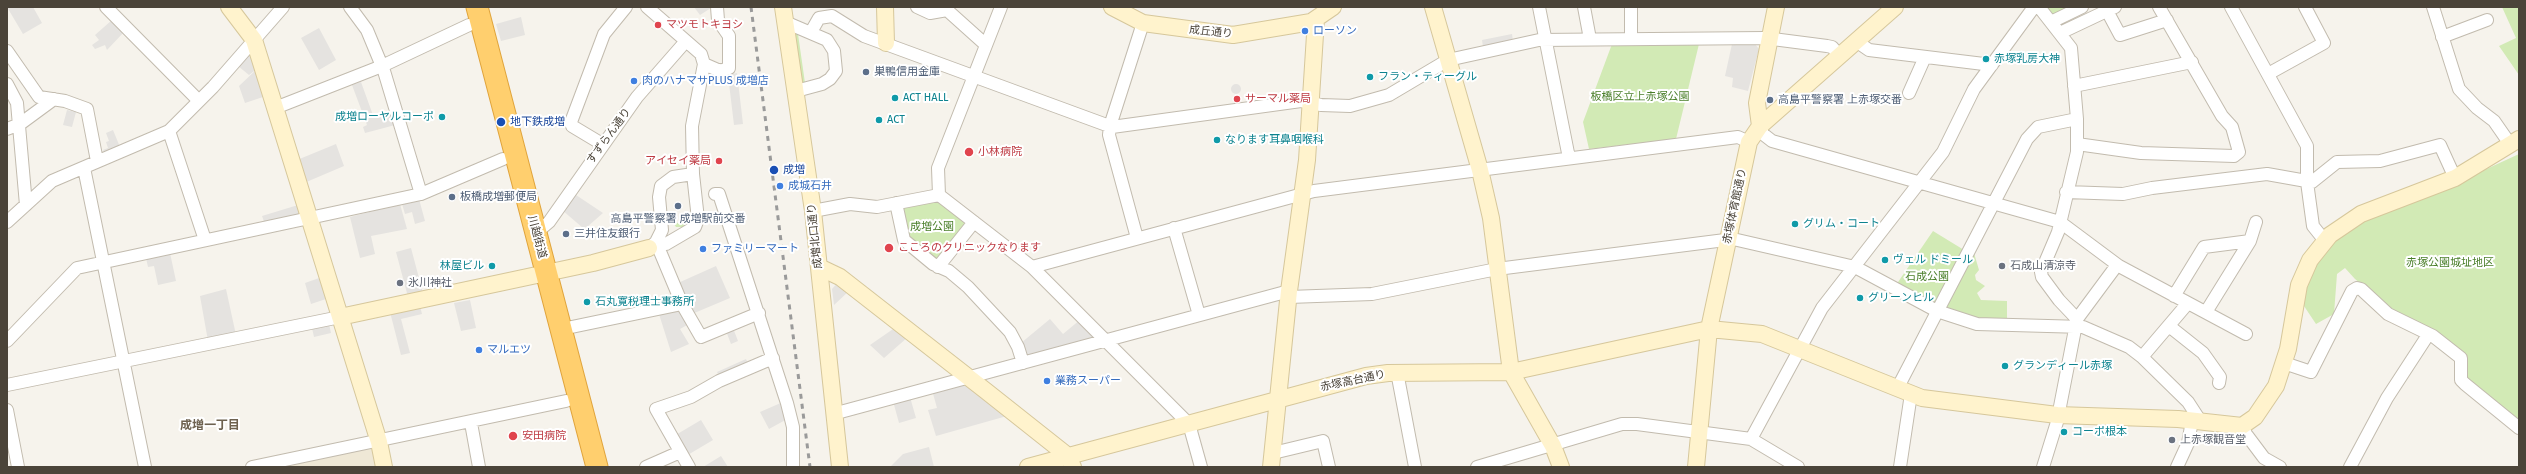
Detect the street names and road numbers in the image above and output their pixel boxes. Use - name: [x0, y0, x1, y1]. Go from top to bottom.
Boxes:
- street label: 成丘通り: [1188, 23, 1234, 41]
- street label: すずらん通り: [584, 105, 634, 167]
- street label: 赤塚体育館通り: [1721, 167, 1749, 245]
- street label: 成増北口通り: [805, 202, 825, 270]
- street label: 川越街道: [525, 214, 549, 260]
- street label: 赤塚高台通り: [1319, 368, 1387, 394]

